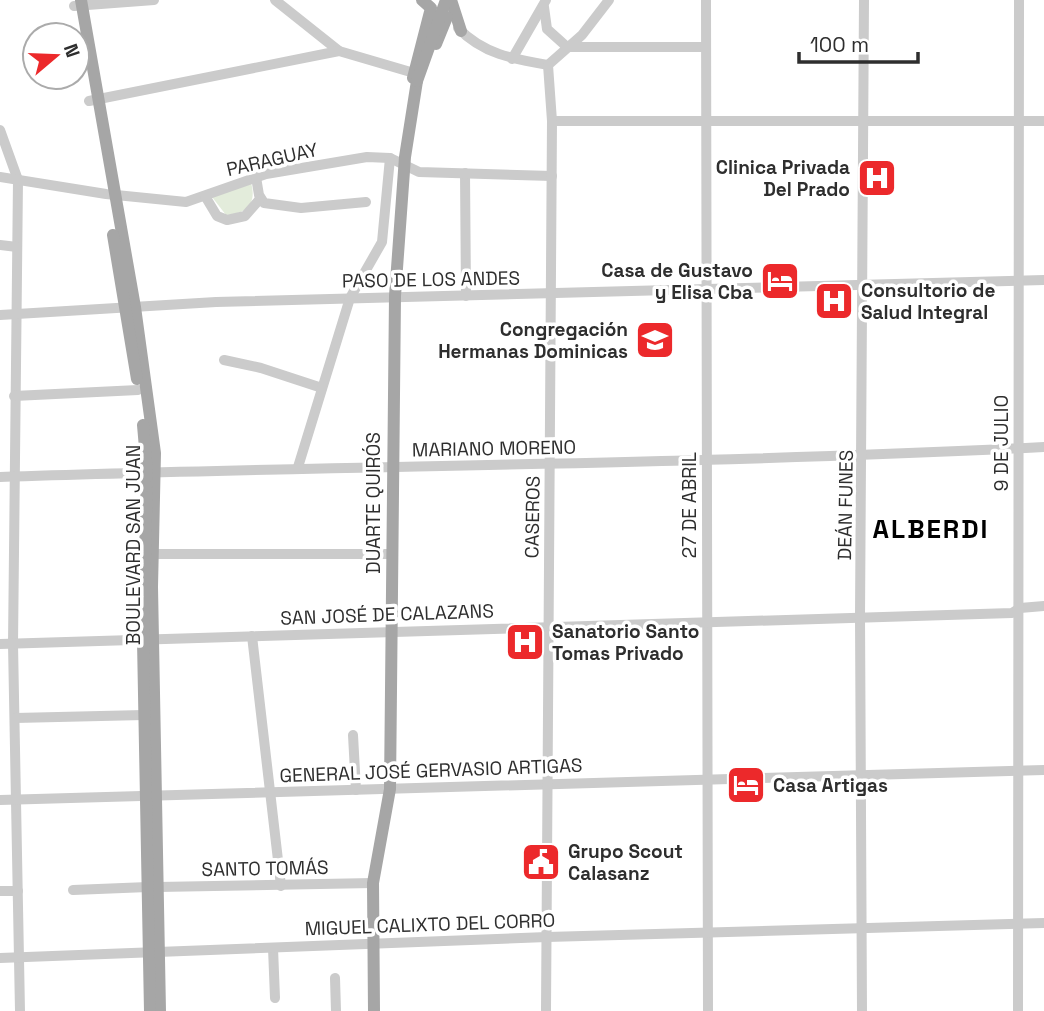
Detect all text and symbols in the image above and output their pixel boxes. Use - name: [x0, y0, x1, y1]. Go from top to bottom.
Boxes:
- north arrow: [21, 21, 91, 91]
- scale bar: [799, 21, 918, 65]
- text: 100 m: [810, 31, 869, 58]
- text: N: [58, 41, 85, 61]
- street label: PARAGUAY: [224, 137, 321, 182]
- place label: Clinica Privada Del Prado: [716, 155, 850, 202]
- hospital icon: Clinica Privada Del Prado: [856, 157, 898, 199]
- place label: Casa de Gustavo y Elisa Cba: [601, 258, 753, 305]
- hotel icon: Casa de Gustavo y Elisa Cba: [759, 260, 801, 302]
- street label: PASO DE LOS ANDES: [342, 265, 520, 294]
- place label: Consultorio de Salud Integral: [861, 278, 995, 325]
- hospital icon: Consultorio de Salud Integral: [813, 280, 855, 322]
- place label: Congregación Hermanas Dominicas: [438, 317, 628, 364]
- school or university icon: Congregación Hermanas Dominicas: [634, 319, 676, 361]
- street label: 9 DE JULIO: [989, 395, 1014, 491]
- street label: DUARTE QUIRÓS: [361, 432, 386, 574]
- street label: MARIANO MORENO: [412, 435, 576, 462]
- street label: BOULEVARD SAN JUAN: [121, 445, 146, 645]
- street label: DEÁN FUNES: [832, 449, 859, 561]
- street label: 27 DE ABRIL: [677, 452, 702, 558]
- street label: CASEROS: [519, 475, 546, 559]
- district label: ALBERDI: [873, 512, 989, 546]
- street label: SAN JOSÉ DE CALAZANS: [280, 598, 494, 631]
- place label: Sanatorio Santo Tomas Privado: [552, 619, 699, 666]
- hospital icon: Sanatorio Santo Tomas Privado: [504, 621, 546, 663]
- street label: GENERAL JOSÉ GERVASIO ARTIGAS: [279, 753, 583, 788]
- hotel icon: Casa Artigas: [725, 764, 767, 806]
- place label: Casa Artigas: [773, 773, 888, 798]
- place label: Grupo Scout Calasanz: [568, 839, 683, 886]
- public building icon: Grupo Scout Calasanz: [520, 841, 562, 883]
- street label: SANTO TOMÁS: [201, 855, 329, 882]
- street label: MIGUEL CALIXTO DEL CORRO: [304, 908, 556, 941]

